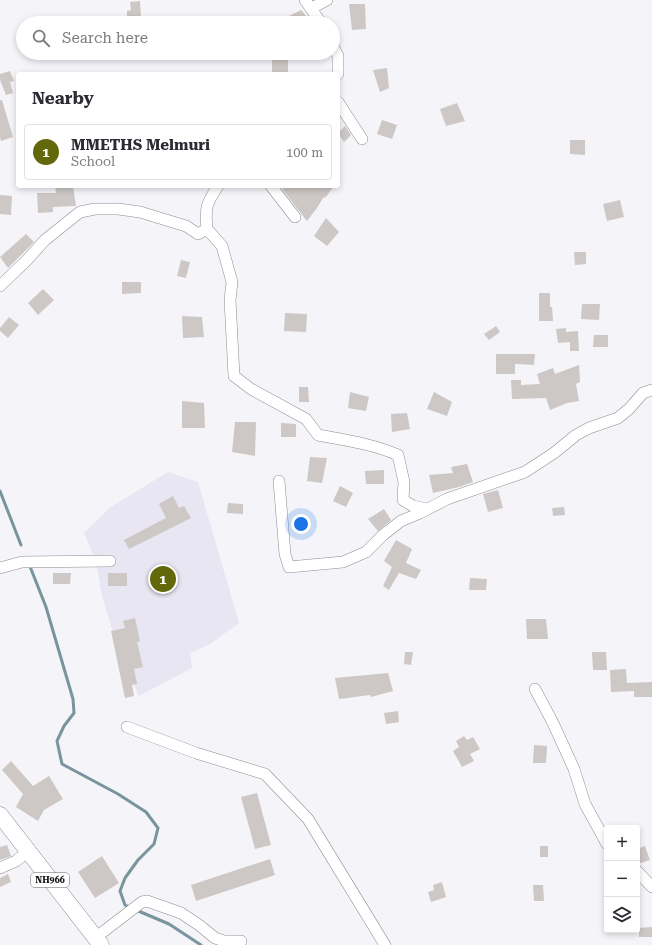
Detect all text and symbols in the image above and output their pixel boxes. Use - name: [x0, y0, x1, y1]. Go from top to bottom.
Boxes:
- search box: [16, 16, 340, 60]
- icon: search: [30, 27, 52, 49]
- text: Search here: [62, 29, 148, 47]
- text: Nearby: [32, 88, 94, 108]
- text: MMETHS Melmuri: [71, 136, 210, 154]
- text: 1: [42, 145, 50, 160]
- text: 100 m: [286, 145, 323, 160]
- text: School: [71, 154, 115, 169]
- your location: [291, 514, 311, 534]
- pin: 1: [150, 564, 176, 594]
- map controls: [604, 825, 640, 933]
- button: +: [604, 825, 640, 861]
- button: −: [604, 861, 640, 897]
- road number: NH966: [31, 873, 69, 887]
- button: layers: [604, 897, 640, 933]

